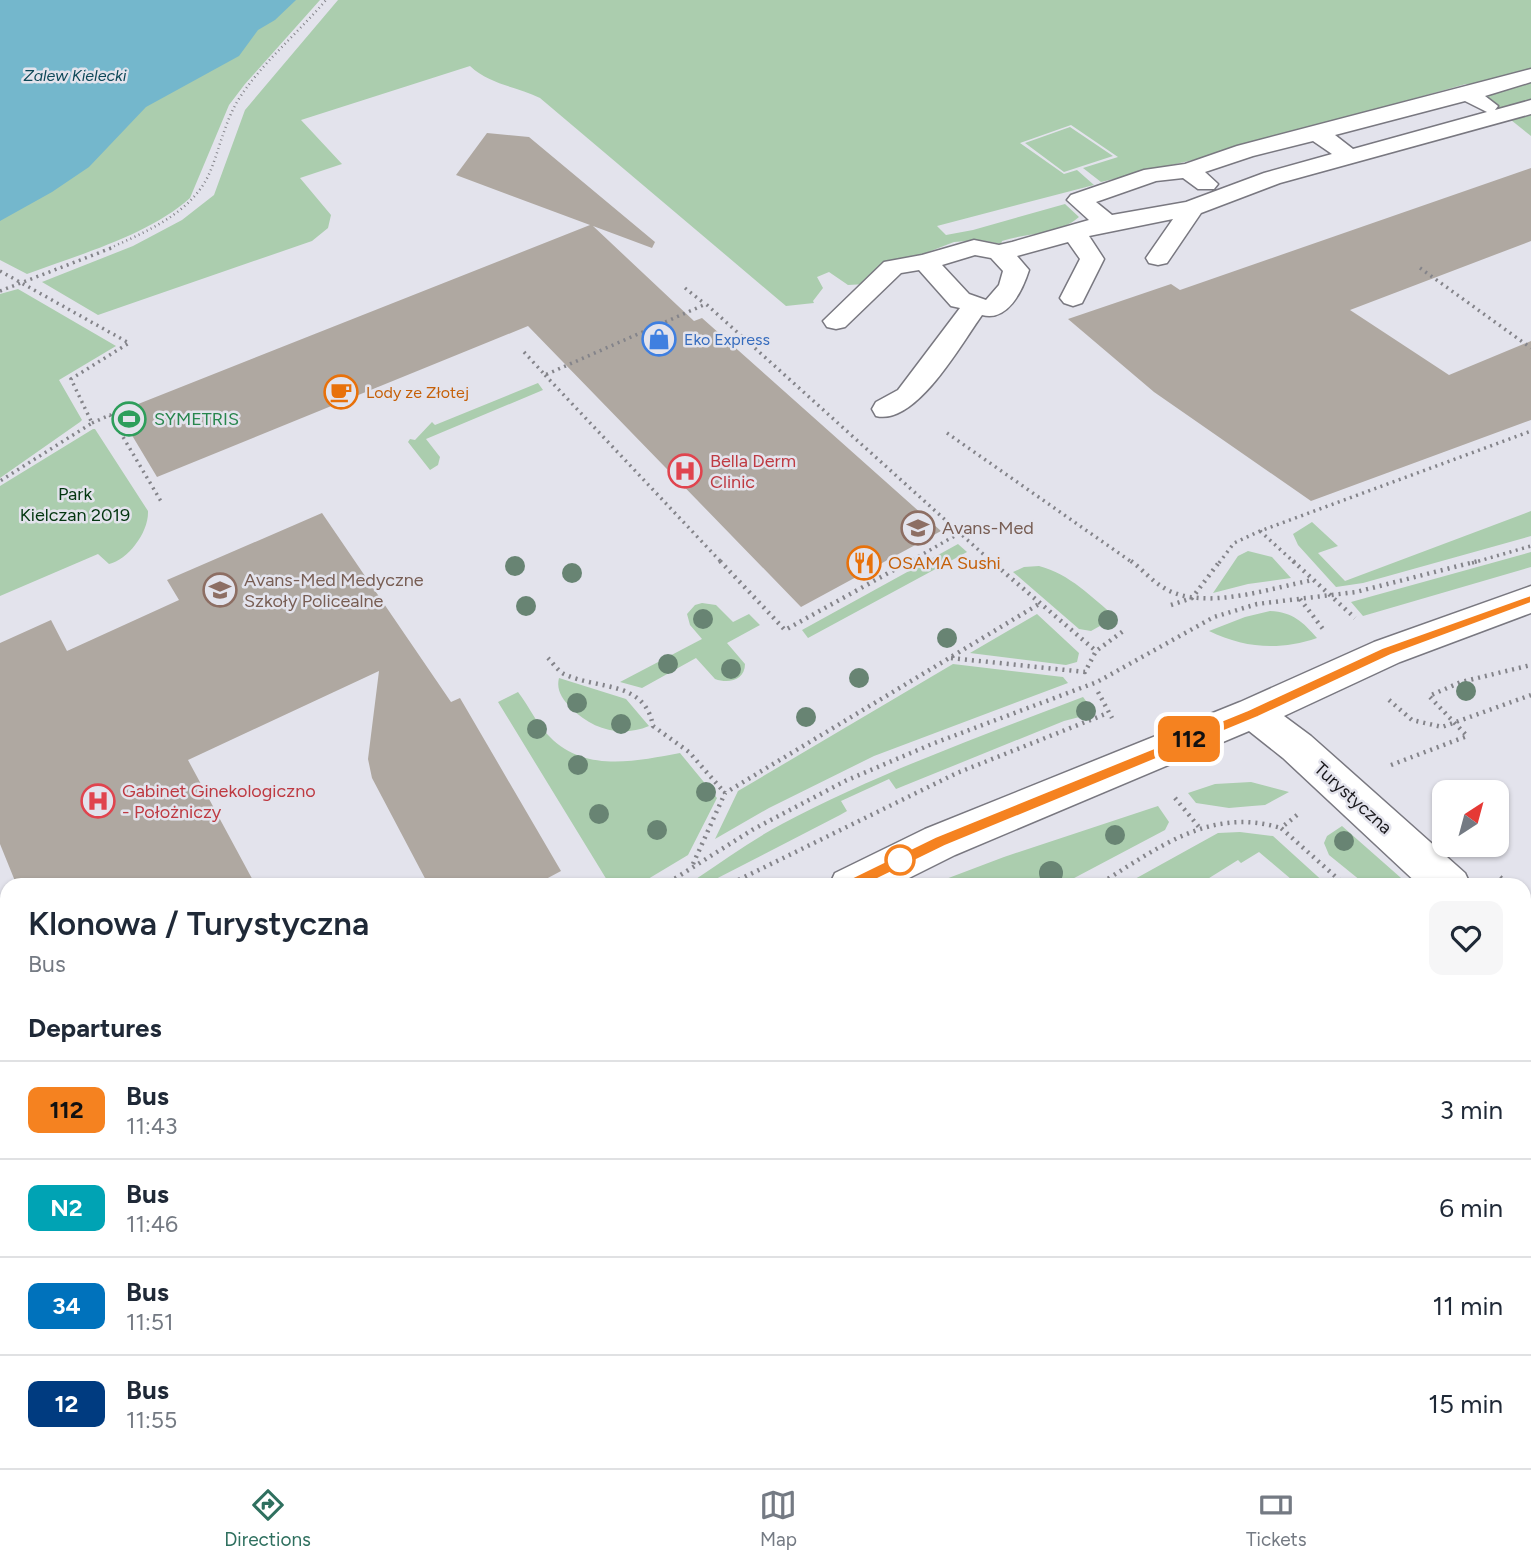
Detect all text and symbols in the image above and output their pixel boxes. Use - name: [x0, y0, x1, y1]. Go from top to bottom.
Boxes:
- water label: Zalew Kielecki: [23, 66, 127, 85]
- shop icon: Eko Express: [640, 320, 678, 358]
- place label: Eko Express: [684, 330, 770, 349]
- cafe icon: Lody ze Złotej: [322, 373, 360, 411]
- place label: Lody ze Złotej: [366, 383, 469, 402]
- sports icon: SYMETRIS: [110, 400, 148, 438]
- place label: SYMETRIS: [154, 408, 239, 430]
- place label: Bella Derm Clinic: [710, 450, 796, 493]
- hospital icon: Bella Derm Clinic: [666, 452, 704, 490]
- park label: Park Kielczan 2019: [20, 483, 130, 526]
- school or university icon: Avans-Med: [899, 509, 937, 547]
- place label: Avans-Med: [942, 517, 1034, 539]
- restaurant icon: OSAMA Sushi: [845, 544, 883, 582]
- place label: OSAMA Sushi: [888, 552, 1001, 574]
- place label: Avans-Med Medyczne Szkoły Policealne: [244, 569, 424, 612]
- school or university icon: Avans-Med Medyczne Szkoły Policealne: [201, 571, 239, 609]
- line badge: 112: [1149, 716, 1229, 762]
- text: 112: [1172, 724, 1206, 753]
- street label: Turystyczna: [1310, 757, 1396, 839]
- place label: Gabinet Ginekologiczno - Położniczy: [122, 780, 316, 823]
- north arrow: [1432, 780, 1508, 858]
- map controls: [1432, 780, 1509, 857]
- hospital icon: Gabinet Ginekologiczno - Położniczy: [79, 782, 117, 820]
- unlabelled marker: [885, 845, 915, 875]
- button: heart: [1429, 901, 1503, 975]
- text: Klonowa / Turystyczna: [28, 904, 369, 943]
- text: Bus: [28, 950, 66, 978]
- text: Departures: [28, 1012, 162, 1044]
- text: Bus: [126, 1080, 169, 1112]
- text: 3 min: [1440, 1094, 1503, 1126]
- text: 112: [49, 1095, 84, 1124]
- text: 11:43: [126, 1112, 178, 1140]
- text: Bus: [126, 1178, 169, 1210]
- text: 6 min: [1439, 1192, 1503, 1224]
- text: N2: [50, 1193, 83, 1222]
- text: 11:46: [126, 1210, 178, 1238]
- text: Bus: [126, 1276, 169, 1308]
- text: 11 min: [1432, 1290, 1503, 1322]
- text: 34: [52, 1291, 81, 1320]
- text: 11:51: [126, 1308, 174, 1336]
- text: Bus: [126, 1374, 169, 1406]
- text: 15 min: [1428, 1388, 1503, 1420]
- text: 12: [54, 1389, 79, 1418]
- text: 11:55: [126, 1406, 177, 1434]
- tab: Directions: [224, 1486, 311, 1551]
- tab: Map: [759, 1486, 797, 1551]
- tab: Tickets: [1246, 1486, 1307, 1551]

